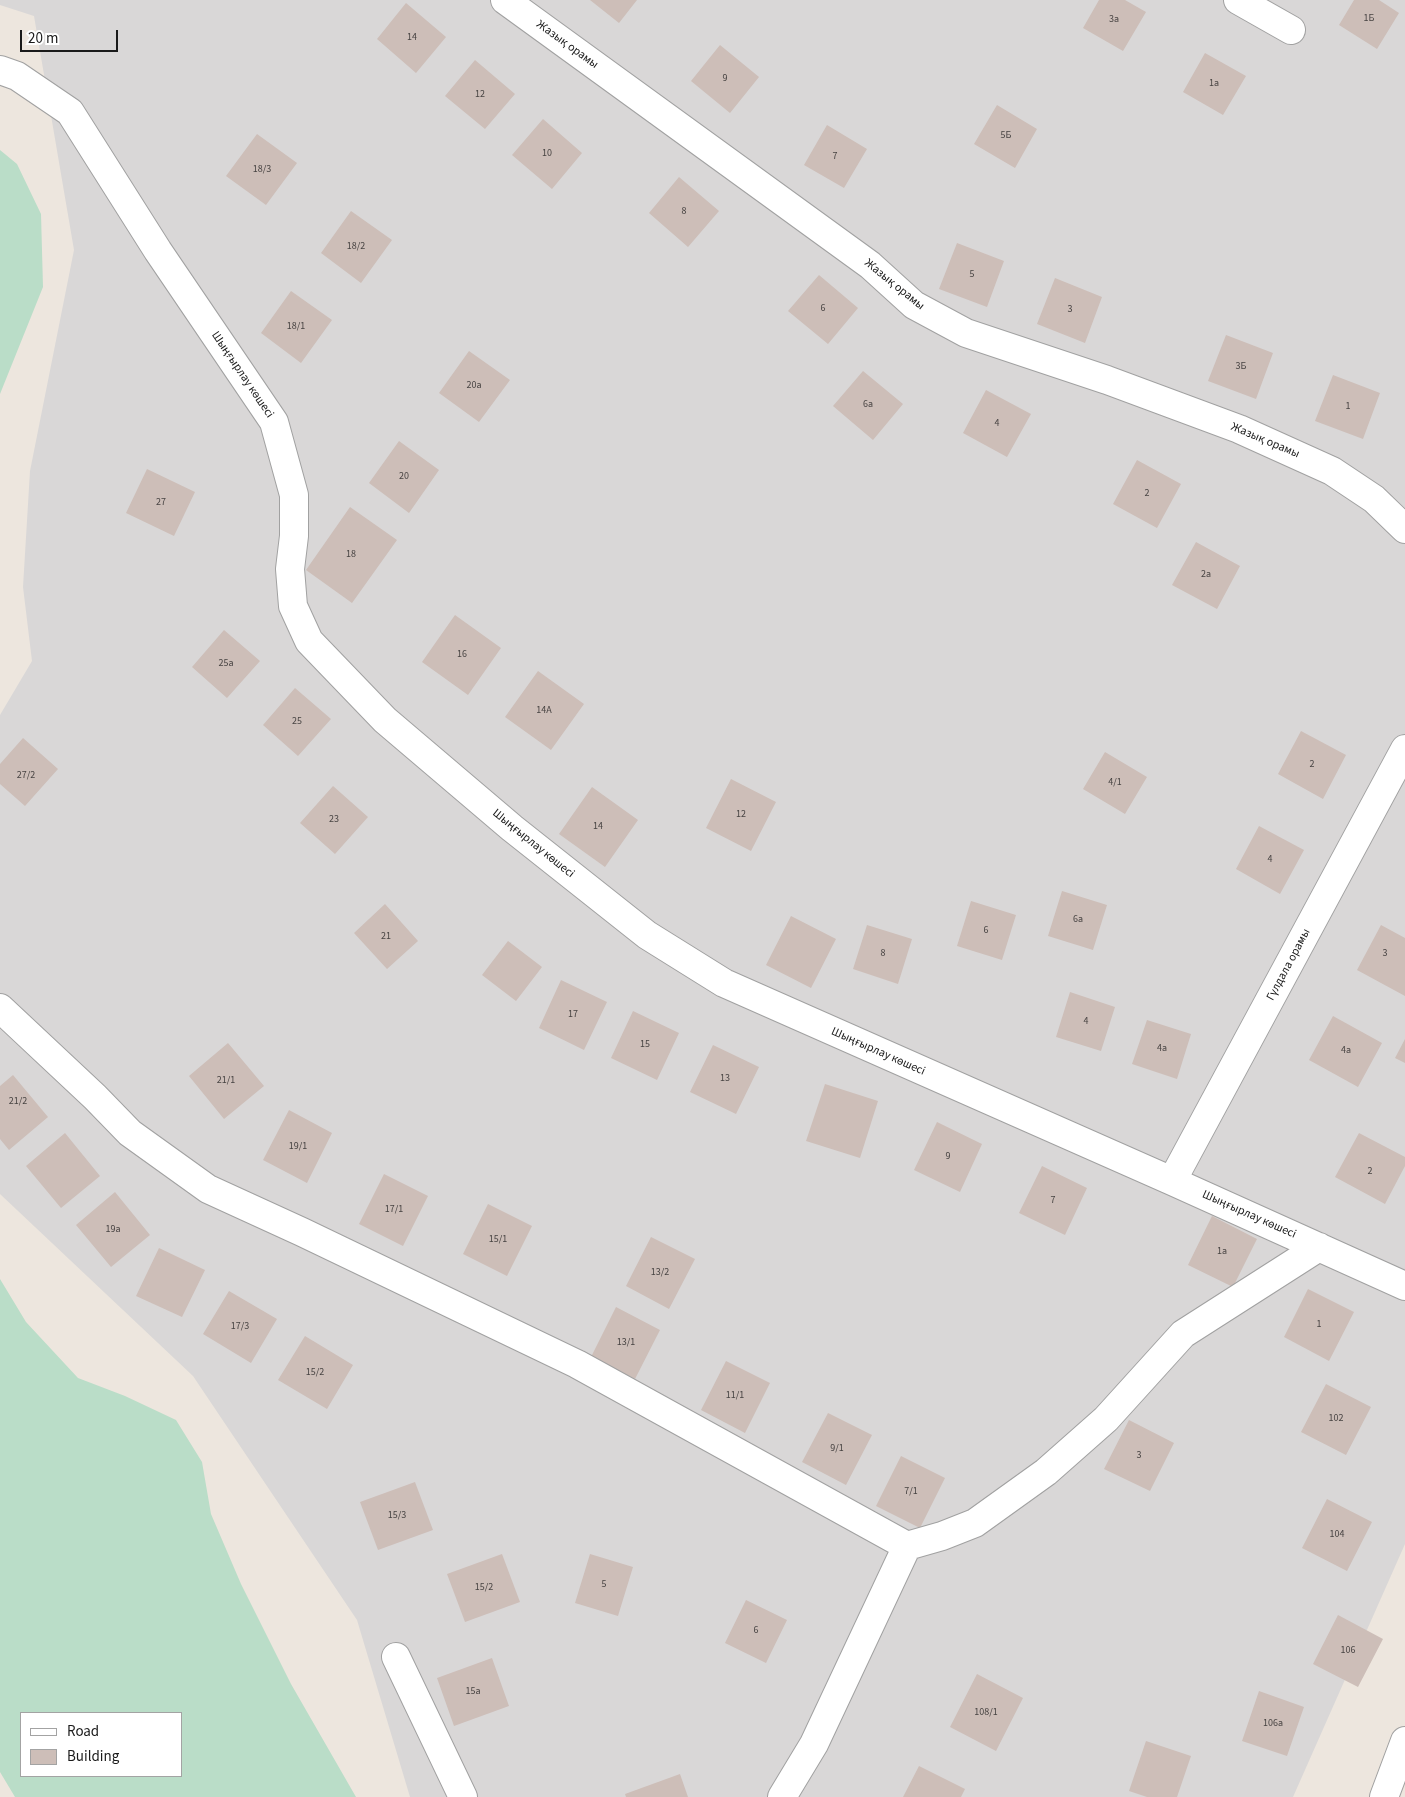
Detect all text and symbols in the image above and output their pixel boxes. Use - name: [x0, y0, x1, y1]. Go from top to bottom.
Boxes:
- house number: 1Б: [1364, 13, 1374, 25]
- house number: 3а: [1109, 14, 1119, 26]
- street label: Жазық орамы: [533, 18, 601, 72]
- scale bar: [22, 20, 120, 52]
- text: 20 m: [28, 28, 58, 49]
- house number: 14: [407, 32, 417, 44]
- house number: 9: [723, 73, 727, 85]
- house number: 1а: [1209, 78, 1219, 90]
- house number: 12: [475, 89, 485, 101]
- house number: 5Б: [1001, 130, 1011, 142]
- house number: 10: [542, 148, 552, 160]
- house number: 7: [833, 151, 837, 163]
- house number: 18/3: [253, 164, 271, 176]
- house number: 8: [682, 206, 686, 218]
- house number: 18/2: [347, 241, 365, 253]
- street label: Жазық орамы: [861, 256, 927, 314]
- house number: 5: [970, 269, 974, 281]
- house number: 6: [821, 303, 825, 315]
- house number: 3: [1068, 304, 1072, 316]
- house number: 18/1: [287, 321, 305, 333]
- street label: Шыңғырлау көшесі: [208, 329, 276, 421]
- house number: 3Б: [1236, 361, 1246, 373]
- house number: 20а: [467, 380, 481, 392]
- house number: 6а: [863, 399, 873, 411]
- house number: 1: [1346, 401, 1350, 413]
- house number: 4: [995, 418, 999, 430]
- street label: Жазық орамы: [1229, 420, 1301, 462]
- house number: 20: [399, 471, 409, 483]
- house number: 2: [1145, 488, 1149, 500]
- house number: 27: [156, 497, 166, 509]
- house number: 18: [346, 549, 356, 561]
- house number: 2а: [1201, 569, 1211, 581]
- house number: 16: [457, 649, 467, 661]
- house number: 25а: [219, 658, 233, 670]
- house number: 14А: [536, 705, 552, 717]
- house number: 25: [292, 716, 302, 728]
- house number: 2: [1310, 759, 1314, 771]
- house number: 27/2: [17, 770, 35, 782]
- house number: 4/1: [1108, 777, 1122, 789]
- street label: Шыңғырлау көшесі: [489, 806, 577, 882]
- house number: 12: [736, 809, 746, 821]
- house number: 23: [329, 814, 339, 826]
- house number: 14: [593, 821, 603, 833]
- house number: 4: [1268, 854, 1272, 866]
- house number: 6а: [1073, 914, 1083, 926]
- house number: 6: [984, 925, 988, 937]
- street label: Гүлдала орамы: [1264, 927, 1314, 1003]
- house number: 21: [381, 931, 391, 943]
- house number: 8: [881, 948, 885, 960]
- house number: 3: [1383, 948, 1387, 960]
- house number: 17: [568, 1009, 578, 1021]
- house number: 4: [1084, 1016, 1088, 1028]
- street label: Шыңғырлау көшесі: [829, 1025, 927, 1079]
- house number: 15: [640, 1039, 650, 1051]
- house number: 4а: [1157, 1043, 1167, 1055]
- house number: 4а: [1341, 1045, 1351, 1057]
- house number: 13: [720, 1073, 730, 1085]
- house number: 21/1: [217, 1075, 235, 1087]
- house number: 21/2: [9, 1096, 27, 1108]
- house number: 19/1: [289, 1141, 307, 1153]
- house number: 9: [946, 1151, 950, 1163]
- house number: 2: [1368, 1166, 1372, 1178]
- street label: Шыңғырлау көшесі: [1200, 1188, 1298, 1242]
- house number: 7: [1051, 1195, 1055, 1207]
- house number: 17/1: [385, 1204, 403, 1216]
- house number: 19а: [106, 1224, 120, 1236]
- house number: 15/1: [489, 1234, 507, 1246]
- house number: 1а: [1217, 1246, 1227, 1258]
- house number: 13/2: [651, 1267, 669, 1279]
- house number: 1: [1317, 1319, 1321, 1331]
- house number: 17/3: [231, 1321, 249, 1333]
- house number: 13/1: [617, 1337, 635, 1349]
- house number: 15/2: [306, 1367, 324, 1379]
- house number: 11/1: [726, 1390, 744, 1402]
- house number: 102: [1329, 1413, 1343, 1425]
- house number: 9/1: [830, 1443, 844, 1455]
- house number: 3: [1137, 1450, 1141, 1462]
- house number: 7/1: [904, 1486, 918, 1498]
- house number: 15/3: [388, 1510, 406, 1522]
- house number: 104: [1330, 1529, 1344, 1541]
- house number: 5: [602, 1579, 606, 1591]
- house number: 15/2: [475, 1582, 493, 1594]
- house number: 6: [754, 1625, 758, 1637]
- house number: 106: [1341, 1645, 1355, 1657]
- house number: 15а: [466, 1686, 480, 1698]
- house number: 108/1: [974, 1707, 998, 1719]
- legend: [20, 1712, 182, 1777]
- house number: 106а: [1263, 1718, 1283, 1730]
- text: Road: [67, 1721, 99, 1742]
- text: Building: [67, 1746, 119, 1767]

